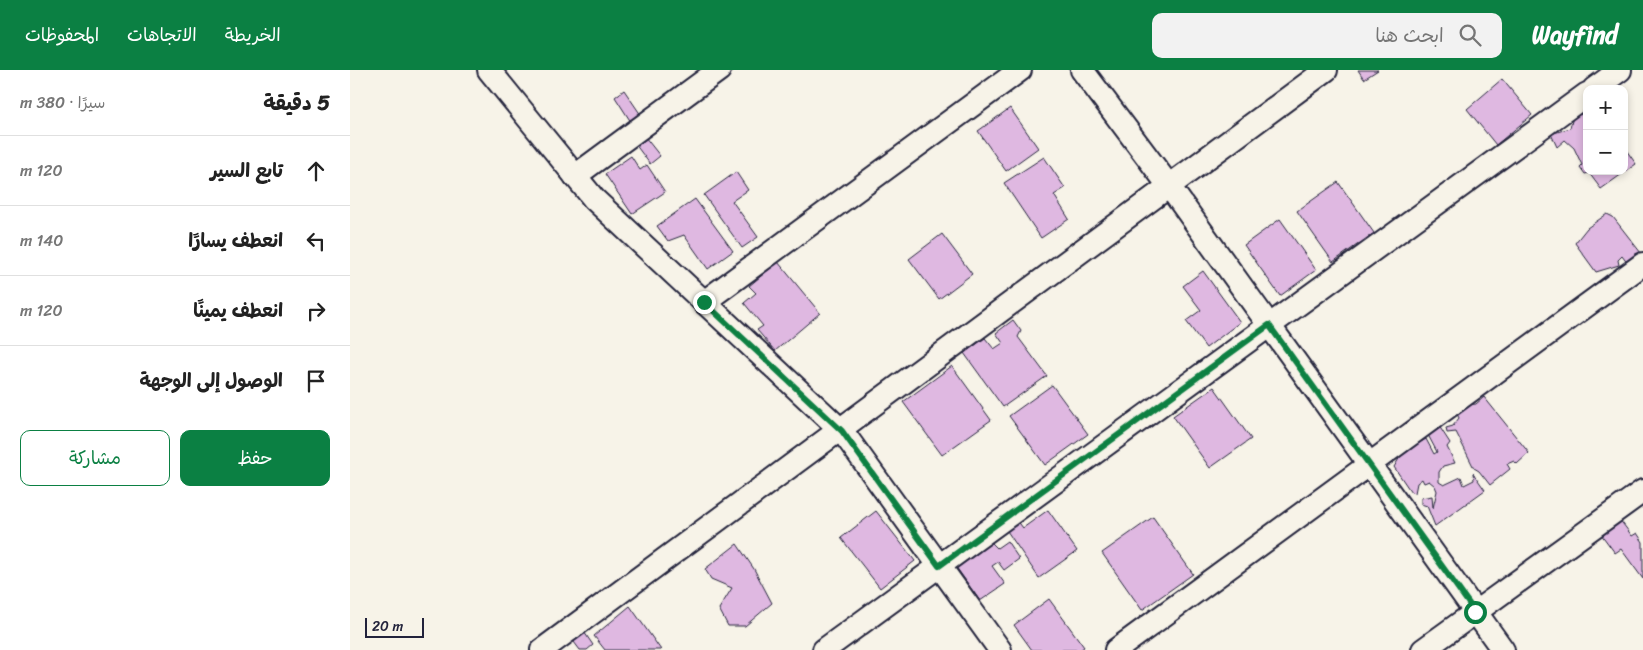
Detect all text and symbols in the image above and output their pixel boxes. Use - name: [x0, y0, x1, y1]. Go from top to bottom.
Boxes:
- search box: [1152, 13, 1502, 58]
- text: Wayfind: [1532, 14, 1618, 56]
- text: المحفوظات: [25, 19, 99, 51]
- text: الاتجاهات: [127, 19, 197, 51]
- text: الخريطة: [225, 19, 281, 51]
- text: ابحث هنا: [1375, 19, 1444, 52]
- icon: search: [1456, 21, 1484, 49]
- text: 5 دقيقة: [263, 84, 330, 122]
- map controls: [1583, 85, 1628, 175]
- button: +: [1583, 85, 1628, 130]
- text: سيرًا · 380 m: [20, 88, 105, 117]
- button: −: [1583, 130, 1628, 175]
- text: تابع السير: [210, 154, 283, 187]
- text: 120 m: [20, 156, 63, 185]
- icon: ahead: [302, 157, 330, 185]
- text: انعطف يسارًا: [188, 224, 283, 257]
- text: 140 m: [20, 226, 63, 255]
- icon: left: [302, 227, 330, 255]
- route end: [693, 291, 716, 314]
- text: انعطف يمينًا: [193, 294, 283, 327]
- text: 120 m: [20, 296, 63, 325]
- icon: right: [302, 297, 330, 325]
- text: الوصول إلى الوجهة: [140, 364, 283, 397]
- icon: arrive: [302, 367, 330, 395]
- button: مشاركة: [20, 430, 170, 486]
- button: حفظ: [180, 430, 330, 486]
- route start: [1464, 601, 1487, 624]
- text: 20 m: [372, 614, 403, 639]
- scale bar: [365, 615, 424, 638]

